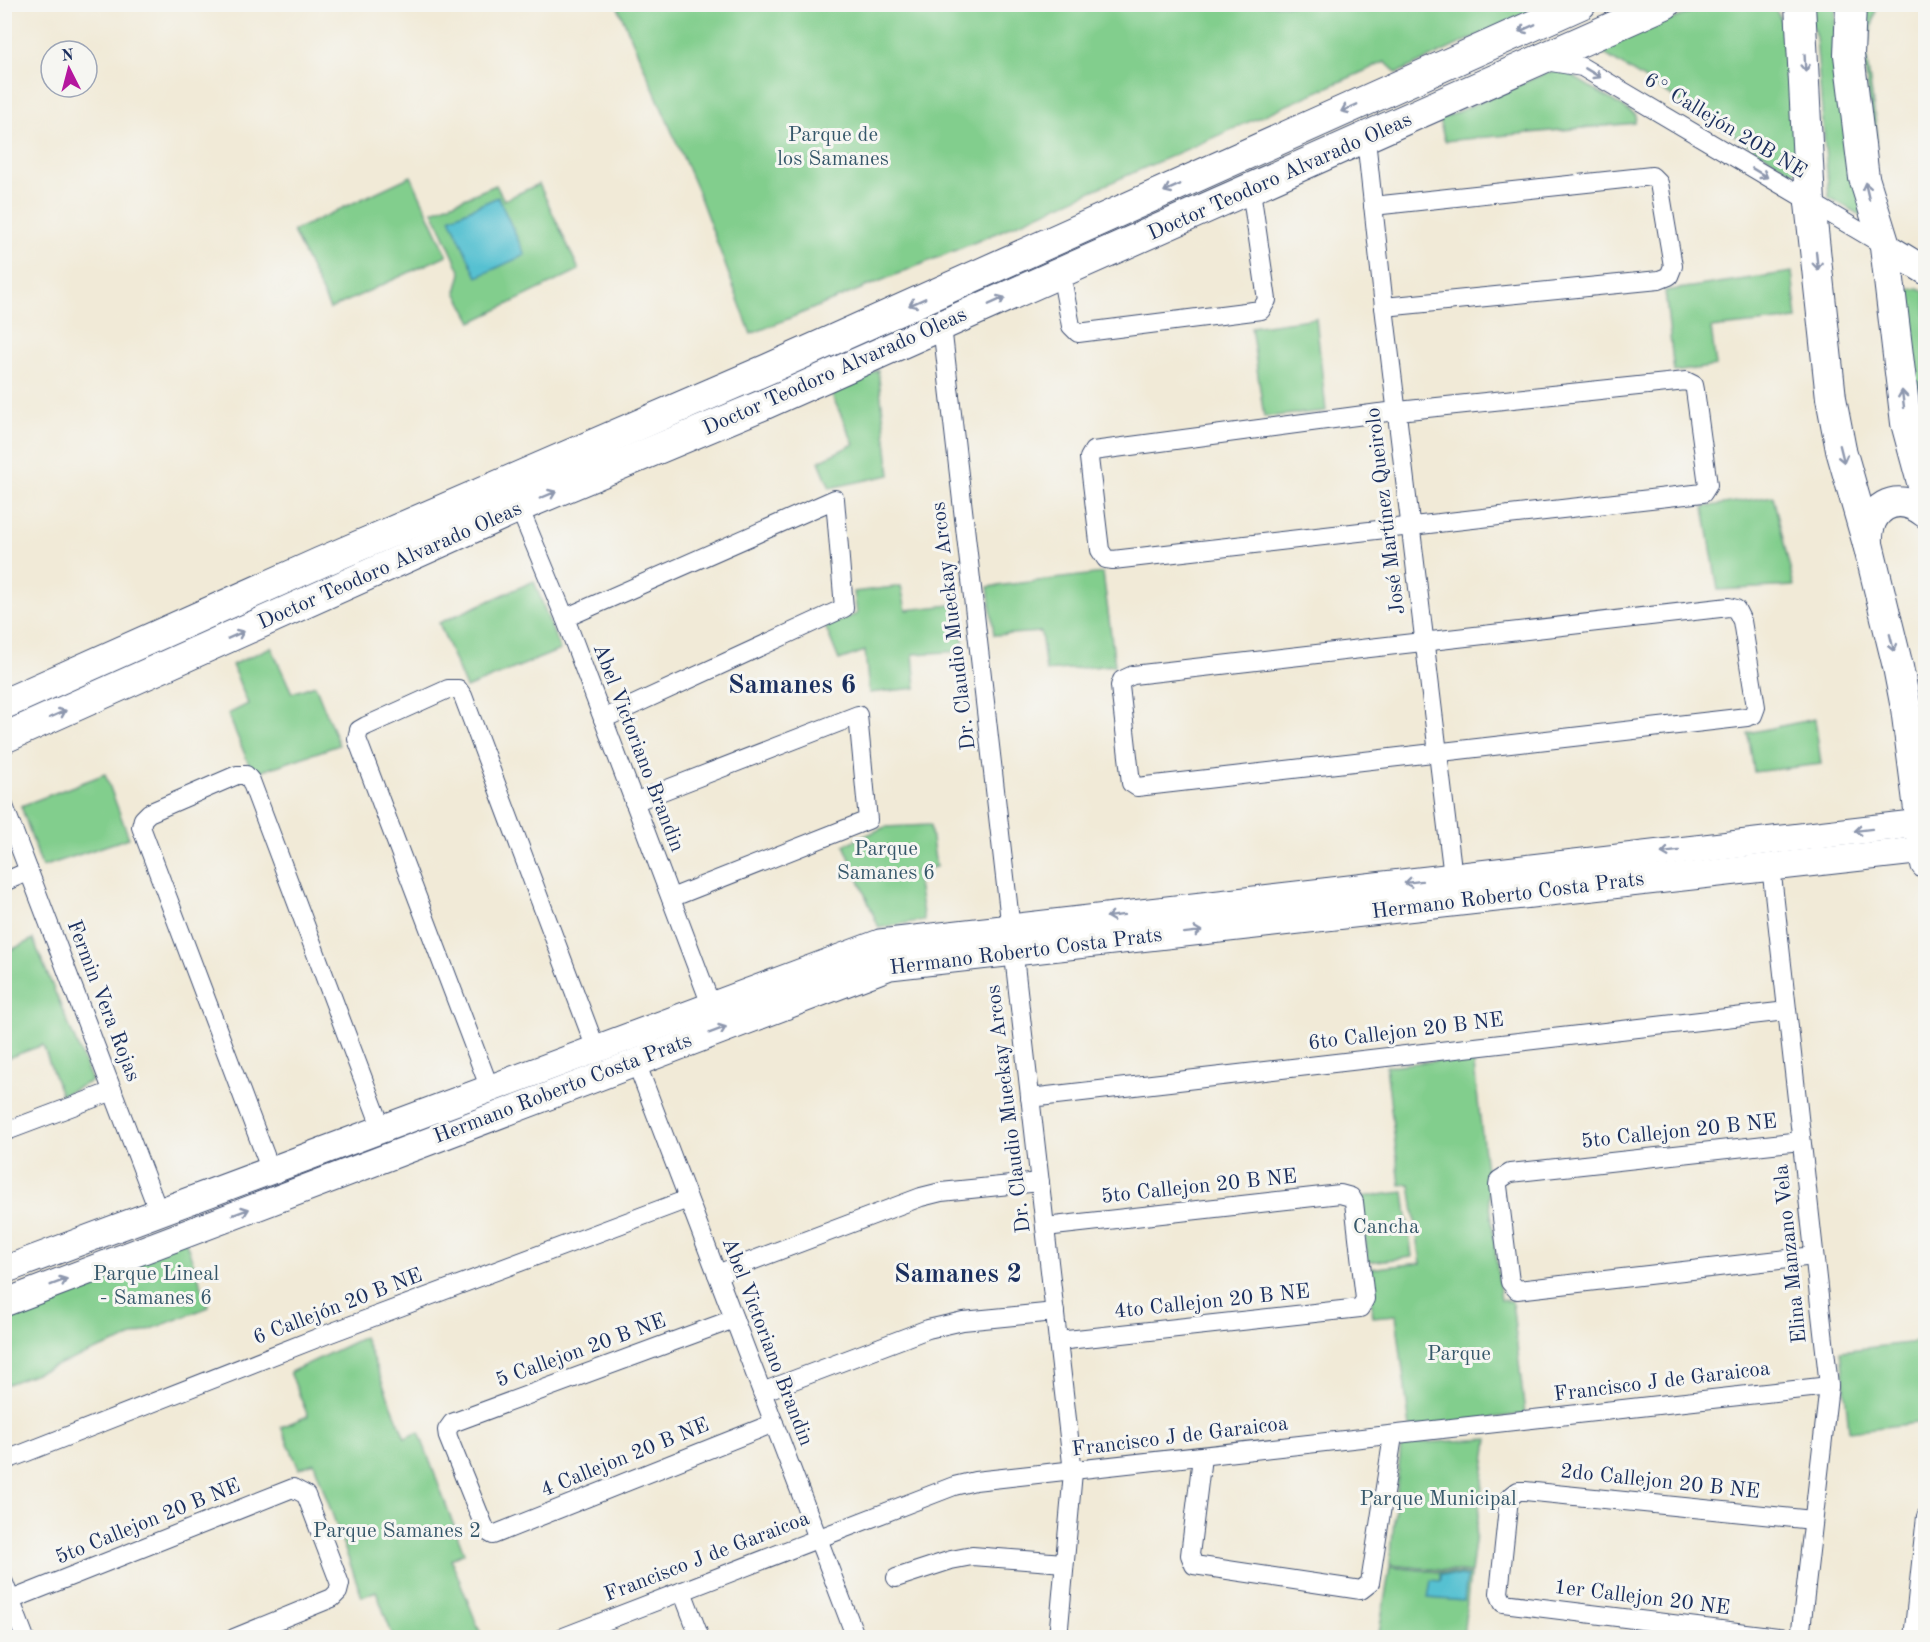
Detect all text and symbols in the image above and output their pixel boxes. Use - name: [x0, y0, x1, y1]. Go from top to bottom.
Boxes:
- one-way arrow: [1519, 23, 1537, 35]
- north arrow: [39, 39, 99, 99]
- text: N: [61, 47, 75, 65]
- one-way arrow: [1799, 52, 1810, 72]
- one-way arrow: [1584, 67, 1601, 79]
- street label: 6° Callejón 20B NE: [1640, 69, 1810, 183]
- one-way arrow: [1341, 103, 1359, 114]
- street label: Doctor Teodoro Alvarado Oleas: [1145, 109, 1415, 245]
- park label: Parque de los Samanes: [777, 125, 889, 170]
- one-way arrow: [1751, 167, 1768, 179]
- one-way arrow: [1861, 182, 1873, 201]
- one-way arrow: [1163, 183, 1181, 194]
- one-way arrow: [1811, 251, 1822, 271]
- one-way arrow: [988, 295, 1006, 307]
- one-way arrow: [908, 297, 927, 308]
- street label: Doctor Teodoro Alvarado Oleas: [700, 304, 970, 440]
- one-way arrow: [1898, 389, 1909, 409]
- street label: José Martínez Queirolo: [1363, 406, 1409, 616]
- one-way arrow: [1837, 444, 1848, 463]
- one-way arrow: [539, 489, 557, 500]
- street label: Doctor Teodoro Alvarado Oleas: [255, 498, 525, 634]
- street label: Dr. Claudio Mueckay Arcos: [928, 501, 980, 751]
- one-way arrow: [227, 629, 245, 641]
- one-way arrow: [1887, 633, 1899, 652]
- street label: Abel Victoriano Brandin: [589, 641, 687, 855]
- district label: Samanes 6: [728, 672, 856, 699]
- one-way arrow: [48, 708, 67, 719]
- one-way arrow: [1854, 824, 1874, 835]
- park label: Parque Samanes 6: [837, 839, 935, 884]
- one-way arrow: [1660, 847, 1680, 858]
- street label: Hermano Roberto Costa Prats: [1370, 869, 1646, 923]
- one-way arrow: [1404, 876, 1424, 887]
- one-way arrow: [1106, 911, 1126, 922]
- street label: Fermin Vera Rojas: [63, 917, 143, 1085]
- street label: Hermano Roberto Costa Prats: [888, 925, 1164, 979]
- one-way arrow: [1183, 926, 1203, 937]
- street label: Dr. Claudio Mueckay Arcos: [983, 984, 1035, 1234]
- street label: 6to Callejon 20 B NE: [1307, 1010, 1505, 1054]
- one-way arrow: [708, 1024, 727, 1035]
- street label: Hermano Roberto Costa Prats: [431, 1030, 695, 1148]
- street label: 5to Callejon 20 B NE: [1580, 1111, 1778, 1153]
- street label: Elina Manzano Vela: [1771, 1163, 1811, 1345]
- street label: 5to Callejon 20 B NE: [1100, 1166, 1298, 1208]
- one-way arrow: [231, 1206, 250, 1217]
- park label: Cancha: [1353, 1217, 1419, 1238]
- street label: Abel Victoriano Brandin: [718, 1235, 816, 1449]
- district label: Samanes 2: [894, 1261, 1022, 1288]
- park label: Parque Lineal - Samanes 6: [93, 1264, 220, 1309]
- street label: 6 Callejón 20 B NE: [251, 1265, 425, 1349]
- one-way arrow: [49, 1276, 68, 1287]
- street label: 4to Callejon 20 B NE: [1113, 1281, 1311, 1323]
- street label: 5 Callejon 20 B NE: [493, 1310, 669, 1392]
- park label: Parque: [1427, 1344, 1491, 1365]
- street label: Francisco J de Garaicoa: [1553, 1358, 1771, 1406]
- street label: Francisco J de Garaicoa: [1071, 1413, 1289, 1461]
- street label: 4 Callejon 20 B NE: [538, 1415, 712, 1501]
- street label: 2do Callejon 20 B NE: [1559, 1461, 1761, 1503]
- street label: 5to Callejon 20 B NE: [53, 1475, 243, 1569]
- park label: Parque Municipal: [1359, 1489, 1517, 1510]
- street label: Francisco J de Garaicoa: [602, 1508, 812, 1606]
- park label: Parque Samanes 2: [313, 1521, 481, 1542]
- street label: 1er Callejon 20 NE: [1553, 1577, 1731, 1619]

